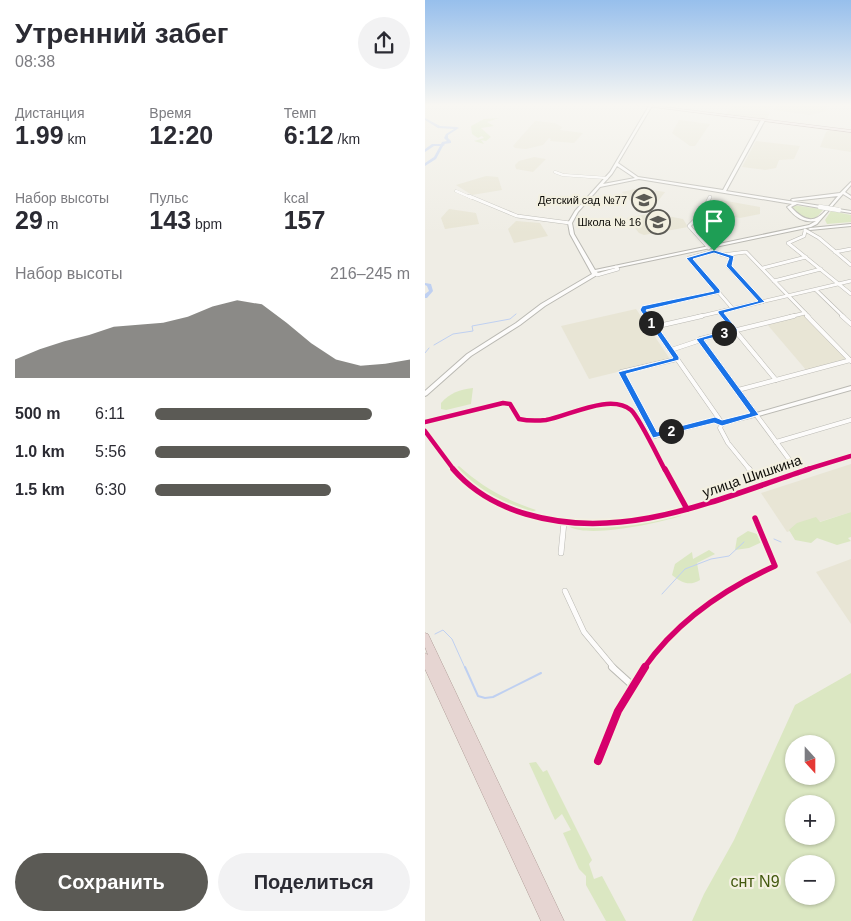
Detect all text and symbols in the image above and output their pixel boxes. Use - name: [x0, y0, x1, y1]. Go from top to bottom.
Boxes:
- button: share: [358, 17, 410, 69]
- text: Утренний забег: [15, 18, 229, 49]
- text: 08:38: [15, 53, 55, 70]
- text: Дистанция: [15, 105, 85, 121]
- text: Время: [149, 105, 191, 121]
- text: Темп: [284, 105, 316, 121]
- text: 1.99: [15, 121, 64, 149]
- text: 12:20: [149, 121, 213, 149]
- text: 6:12: [284, 121, 334, 149]
- text: km: [64, 131, 86, 147]
- text: /km: [334, 131, 360, 147]
- school or university icon: Детский сад №77: [631, 187, 657, 213]
- text: Набор высоты: [15, 190, 109, 206]
- text: Пульс: [149, 190, 189, 206]
- text: kcal: [284, 190, 309, 206]
- place label: Детский сад №77: [538, 194, 627, 206]
- pin: [693, 200, 735, 251]
- text: 29: [15, 206, 43, 234]
- text: 143: [149, 206, 191, 234]
- text: 157: [284, 206, 325, 234]
- icon: arrive: [700, 207, 728, 235]
- school or university icon: Школа № 16: [645, 209, 671, 235]
- text: m: [43, 216, 58, 232]
- text: bpm: [191, 216, 222, 232]
- place label: Школа № 16: [577, 216, 641, 228]
- text: Набор высоты: [15, 265, 122, 282]
- text: 216–245 m: [330, 265, 410, 282]
- pin: 1: [639, 310, 663, 336]
- text: 1: [648, 315, 655, 331]
- pin: 3: [711, 320, 737, 346]
- text: 3: [721, 325, 728, 341]
- text: 500 m: [15, 405, 60, 422]
- text: 6:11: [95, 405, 125, 422]
- pin: 2: [659, 418, 683, 444]
- text: 2: [668, 423, 675, 439]
- text: 1.0 km: [15, 443, 65, 460]
- text: 5:56: [95, 443, 126, 460]
- street label: улица Шишкина: [700, 451, 804, 500]
- text: 1.5 km: [15, 481, 65, 498]
- text: 6:30: [95, 481, 126, 498]
- north arrow: [785, 735, 835, 785]
- map controls: [785, 735, 835, 905]
- button: +: [785, 795, 835, 845]
- button: Сохранить: [15, 853, 208, 911]
- button: Поделиться: [218, 853, 410, 911]
- button: −: [785, 855, 835, 905]
- park label: снт N9: [730, 873, 780, 890]

